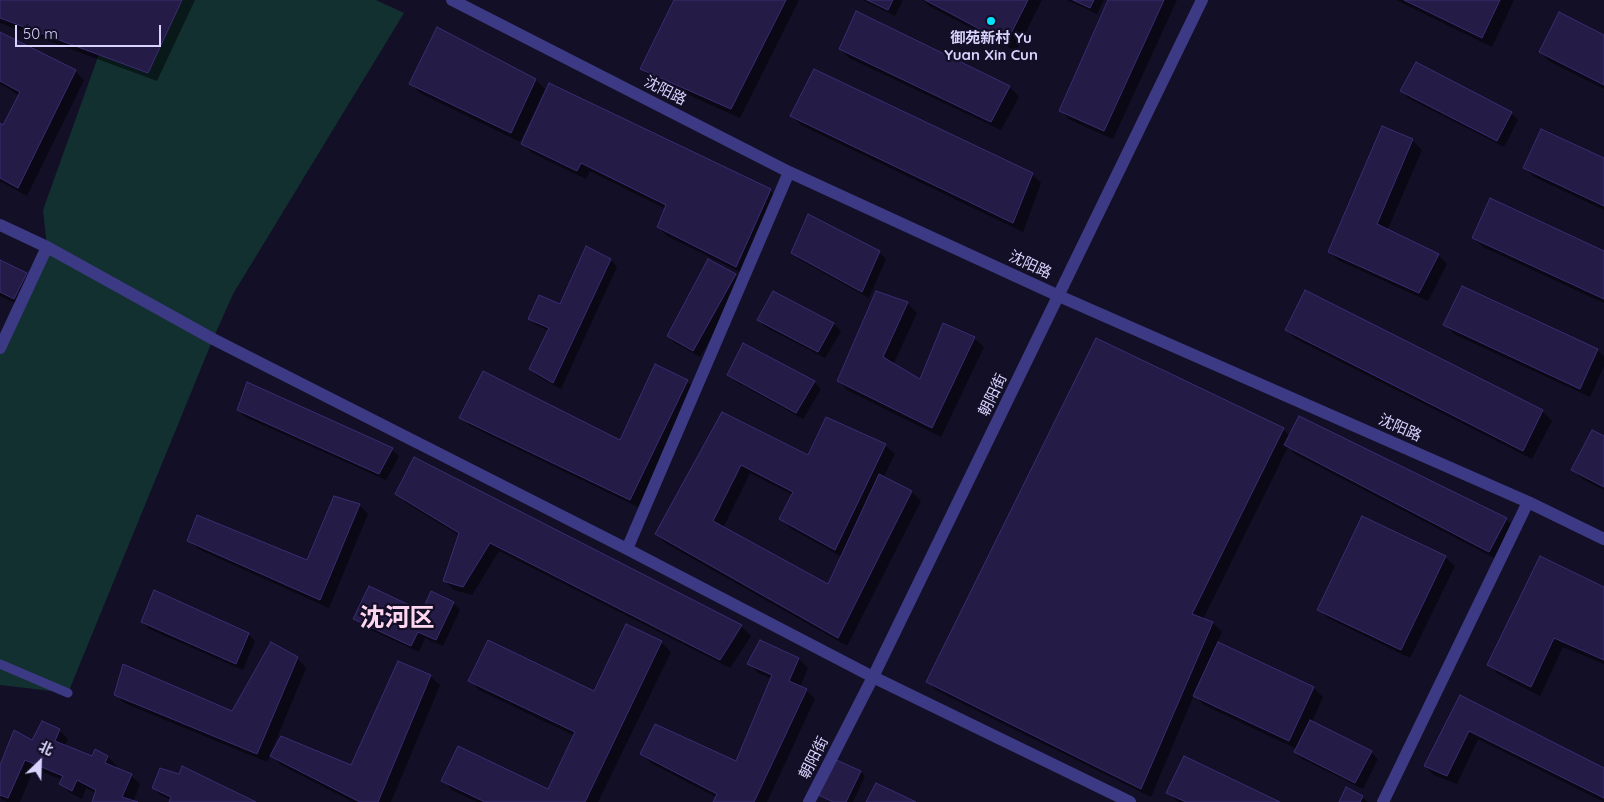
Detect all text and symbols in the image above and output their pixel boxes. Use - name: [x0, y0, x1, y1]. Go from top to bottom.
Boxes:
- scale bar: [18, 15, 164, 47]
- marker: 御苑新村 Yu Yuan Xin Cun: [985, 15, 997, 27]
- text: 50 m: [23, 24, 58, 43]
- place label: 御苑新村 Yu Yuan Xin Cun: [944, 29, 1038, 64]
- street label: 沈阳路: [641, 73, 689, 109]
- street label: 沈阳路: [1006, 247, 1054, 283]
- street label: 朝阳街: [975, 371, 1011, 419]
- street label: 沈阳路: [1376, 411, 1424, 445]
- district label: 沈河区: [360, 603, 434, 633]
- street label: 朝阳街: [796, 734, 832, 782]
- north arrow: [15, 737, 65, 787]
- text: 北: [36, 737, 56, 759]

